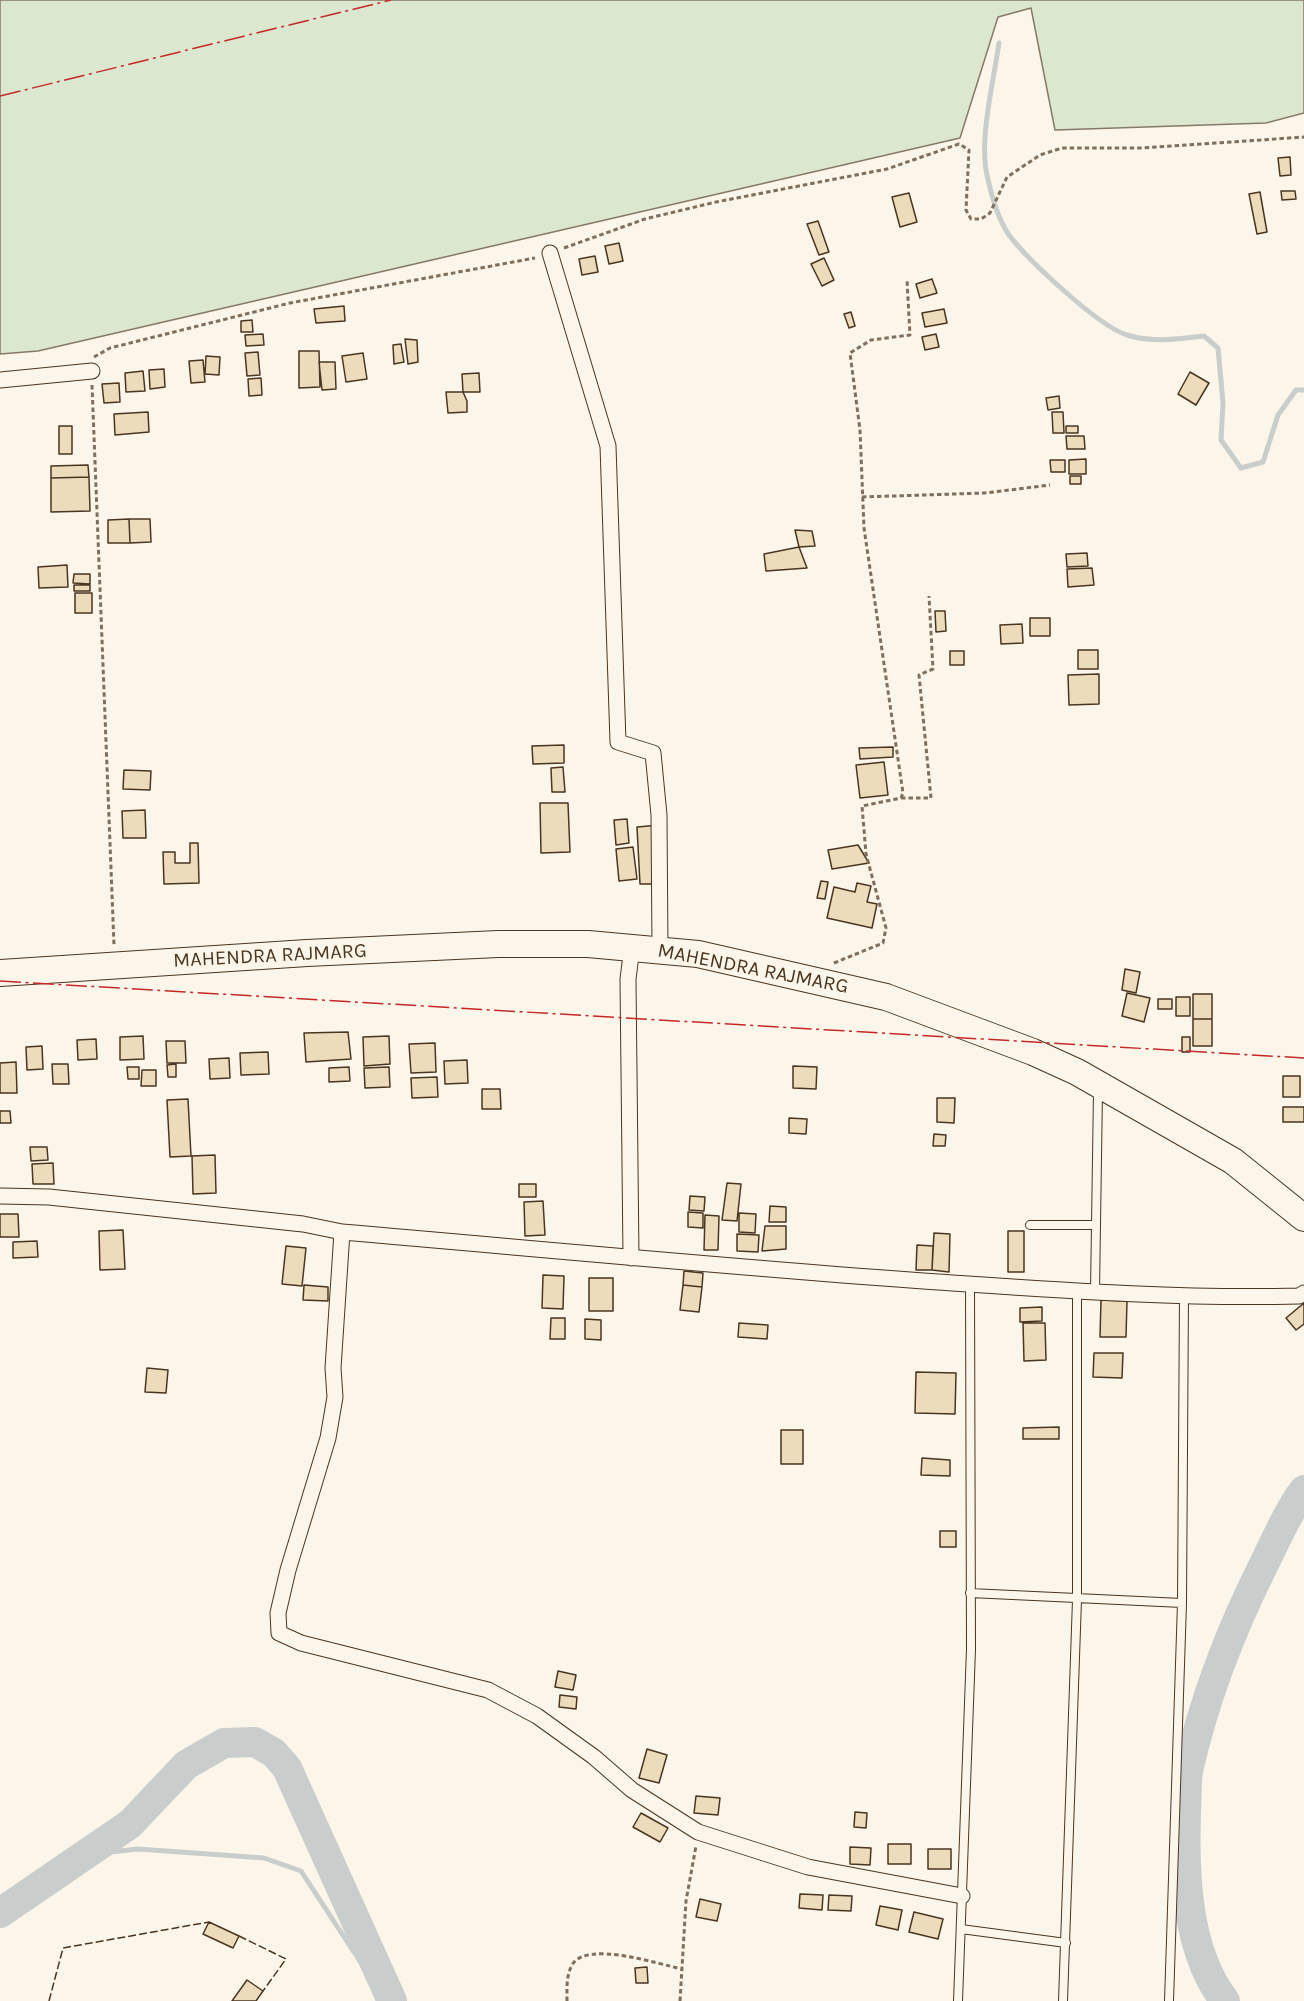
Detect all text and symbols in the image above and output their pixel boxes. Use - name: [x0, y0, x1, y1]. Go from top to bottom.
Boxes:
- street label: MAHENDRA RAJMARG: [173, 939, 367, 973]
- street label: MAHENDRA RAJMARG: [656, 939, 850, 999]

